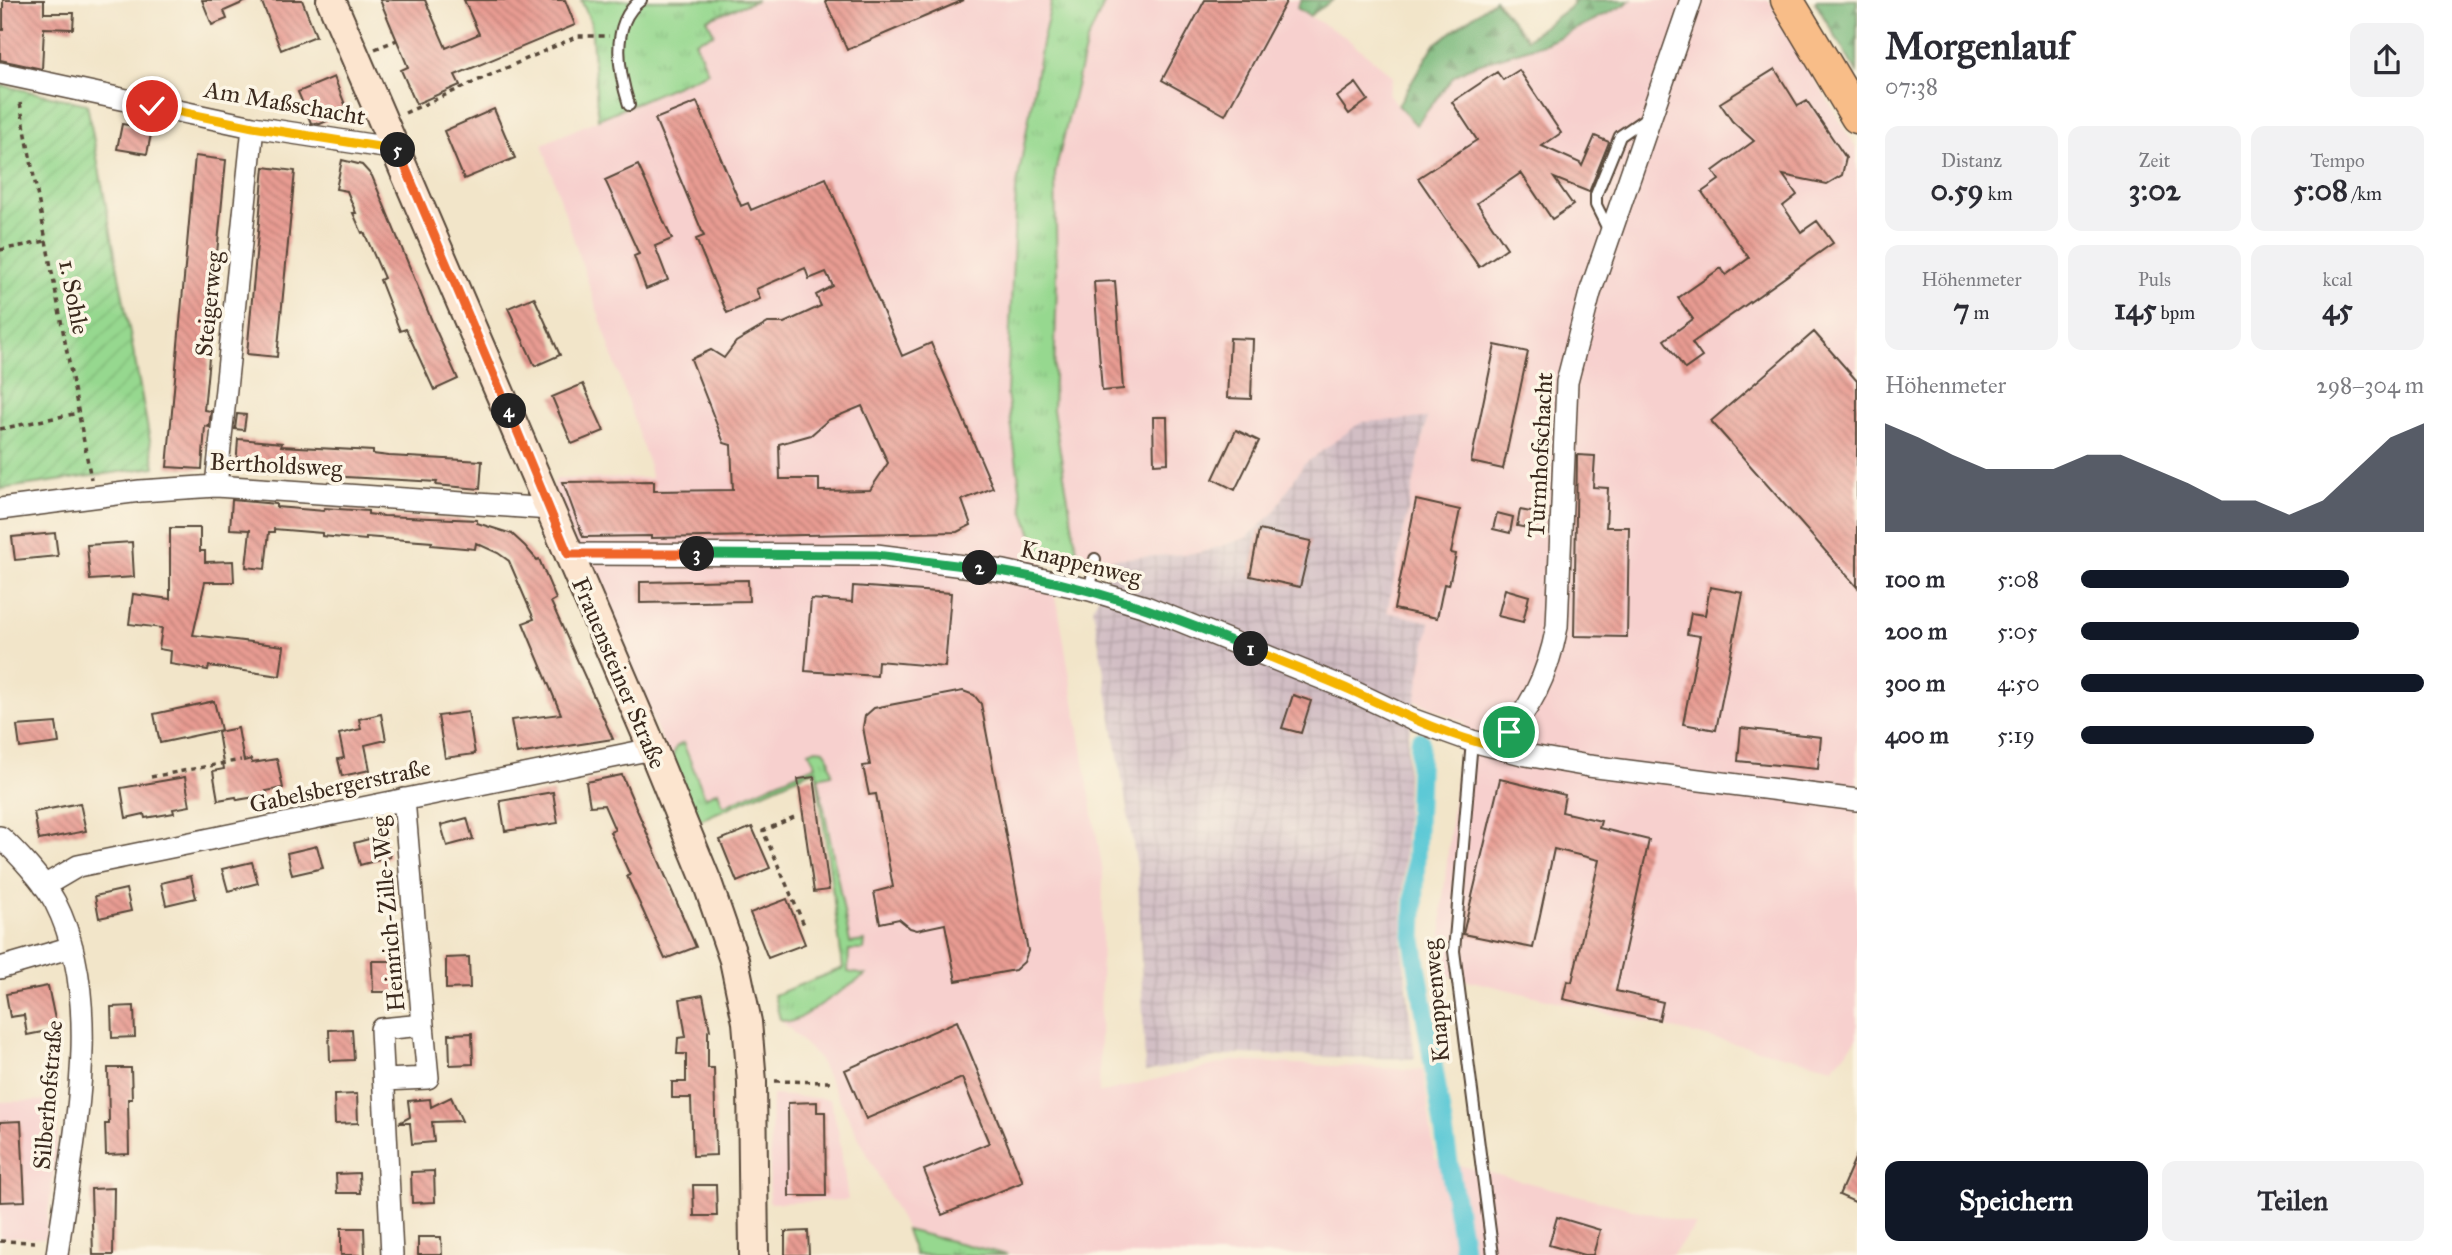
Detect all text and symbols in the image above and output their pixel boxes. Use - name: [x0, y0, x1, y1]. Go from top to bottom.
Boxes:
- text: Morgenlauf: [1885, 23, 2071, 69]
- button: share: [2350, 23, 2424, 97]
- text: 07:38: [1885, 72, 1938, 100]
- street label: Am Maßschacht: [201, 74, 368, 132]
- pin: [122, 76, 182, 136]
- icon: check: [133, 87, 171, 125]
- pin: 5: [380, 132, 416, 168]
- text: 5: [393, 138, 402, 161]
- text: Distanz: [1941, 149, 2002, 172]
- text: Zeit: [2139, 149, 2170, 172]
- text: Tempo: [2310, 149, 2365, 172]
- text: 0.59: [1930, 172, 1984, 208]
- text: 3:02: [2129, 172, 2180, 208]
- text: 5:08: [2293, 172, 2348, 208]
- text: km: [1984, 182, 2013, 205]
- text: /km: [2348, 182, 2382, 205]
- street label: Steigerweg: [189, 249, 230, 358]
- street label: 1. Sohle: [52, 257, 96, 337]
- text: Höhenmeter: [1921, 268, 2022, 291]
- text: Puls: [2138, 268, 2171, 291]
- text: kcal: [2323, 268, 2352, 291]
- text: 7: [1953, 291, 1969, 327]
- text: 145: [2114, 291, 2156, 327]
- text: 45: [2322, 291, 2353, 327]
- text: m: [1969, 301, 1990, 324]
- text: bpm: [2156, 301, 2195, 324]
- street label: Turmhofschacht: [1521, 371, 1559, 539]
- text: Höhenmeter: [1885, 371, 2006, 399]
- text: 298–304 m: [2316, 371, 2424, 399]
- pin: 4: [491, 394, 526, 428]
- text: 4: [503, 399, 514, 422]
- street label: Bertholdsweg: [209, 447, 344, 483]
- street label: Knappenweg: [1017, 533, 1145, 593]
- pin: 3: [680, 536, 714, 572]
- text: 3: [693, 542, 700, 565]
- pin: 2: [962, 550, 998, 586]
- text: 2: [975, 556, 984, 579]
- text: 100 m: [1885, 565, 1945, 593]
- text: 5:08: [1997, 565, 2039, 593]
- street label: Frauensteiner Straße: [565, 573, 673, 773]
- text: 200 m: [1885, 617, 1947, 645]
- text: 5:05: [1997, 617, 2038, 645]
- pin: 1: [1234, 632, 1268, 666]
- text: 1: [1247, 637, 1254, 660]
- text: 300 m: [1885, 669, 1945, 697]
- text: 4:50: [1997, 669, 2040, 697]
- pin: [1479, 702, 1539, 762]
- icon: arrive: [1490, 713, 1528, 751]
- text: 400 m: [1885, 721, 1949, 749]
- text: 5:19: [1997, 721, 2035, 749]
- street label: Gabelsbergerstraße: [247, 752, 433, 820]
- street label: Heinrich-Zille-Weg: [364, 814, 411, 1013]
- street label: Knappenweg: [1416, 937, 1456, 1064]
- street label: Silberhofstraße: [27, 1019, 69, 1171]
- button: Speichern: [1885, 1161, 2148, 1241]
- button: Teilen: [2162, 1161, 2424, 1241]

